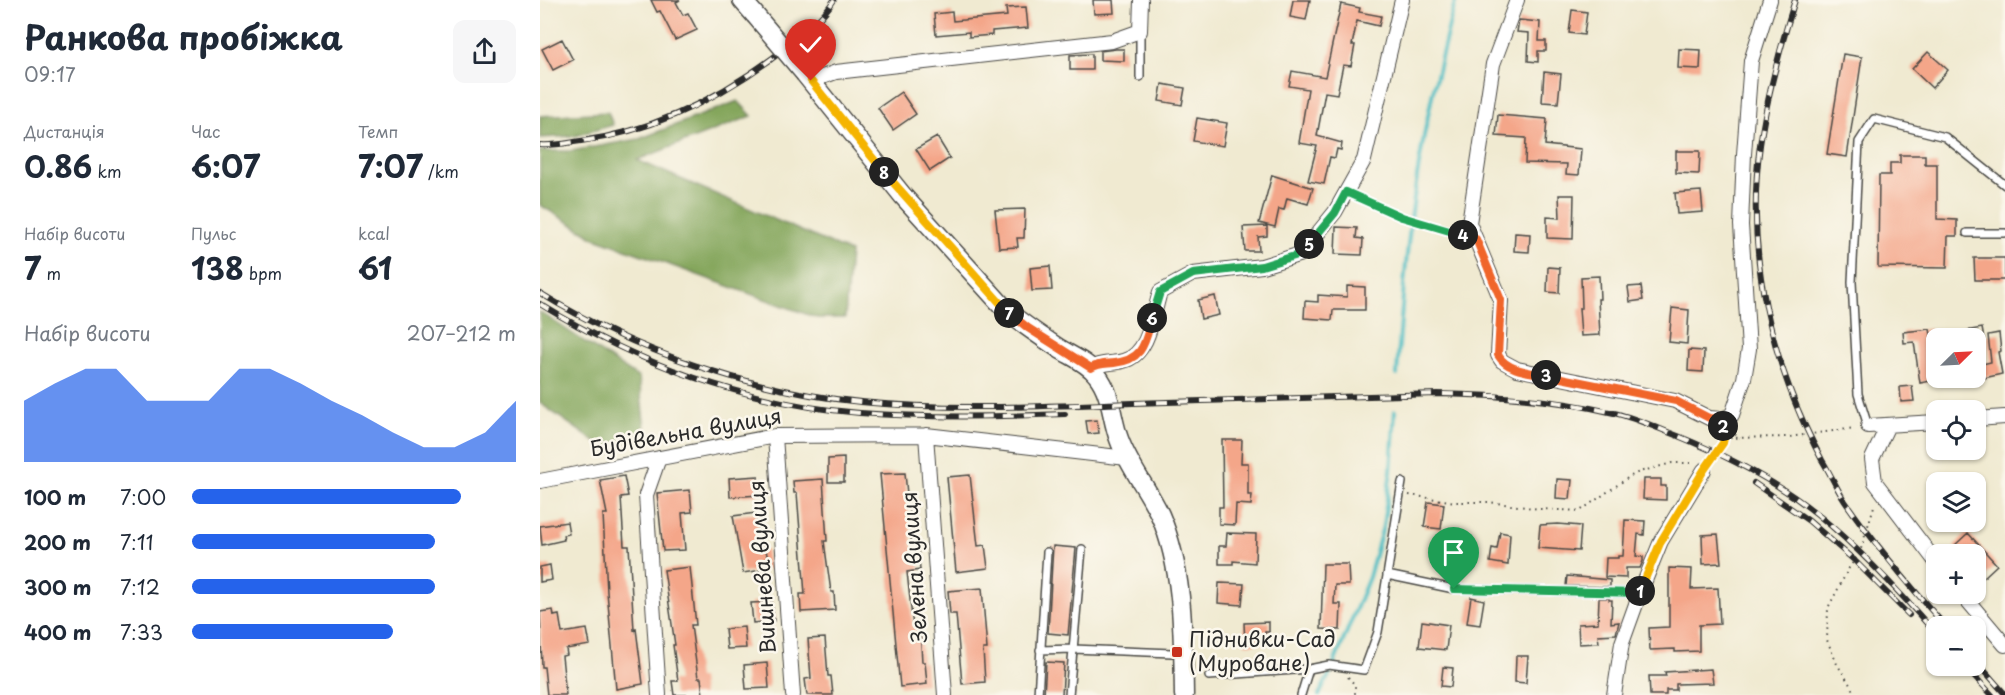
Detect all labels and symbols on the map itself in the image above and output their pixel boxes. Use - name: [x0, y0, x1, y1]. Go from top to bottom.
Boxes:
- pin: [785, 19, 836, 81]
- pin: 8: [869, 157, 899, 187]
- pin: 4: [1448, 220, 1478, 250]
- pin: 5: [1294, 229, 1324, 259]
- pin: 7: [994, 298, 1024, 328]
- pin: 6: [1137, 303, 1167, 333]
- north arrow: [1926, 328, 1986, 388]
- pin: 3: [1531, 360, 1561, 390]
- street label: Будівельна вулиця: [587, 398, 784, 464]
- pin: 2: [1708, 411, 1738, 441]
- street label: Вишнева вулиця: [739, 479, 783, 655]
- street label: Зелена вулиця: [892, 490, 934, 644]
- pin: [1428, 527, 1479, 589]
- pin: 1: [1625, 576, 1655, 606]
- place label: Піднивки-Сад (Муроване): [1189, 622, 1336, 678]
- marker: Піднивки-Сад (Муроване): [1170, 645, 1184, 659]

